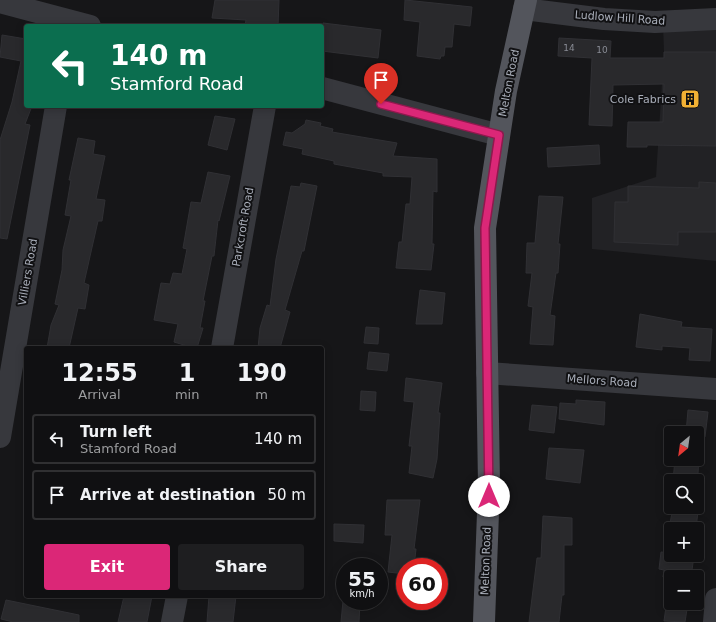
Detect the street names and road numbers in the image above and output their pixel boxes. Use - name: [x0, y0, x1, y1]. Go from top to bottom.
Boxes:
- street label: Ludlow Hill Road: [574, 8, 666, 28]
- street label: Melton Road: [496, 48, 522, 118]
- street label: Parkcroft Road: [230, 187, 256, 267]
- street label: Villiers Road: [16, 238, 40, 306]
- street label: Mellors Road: [566, 372, 638, 390]
- street label: Melton Road: [478, 527, 494, 595]

